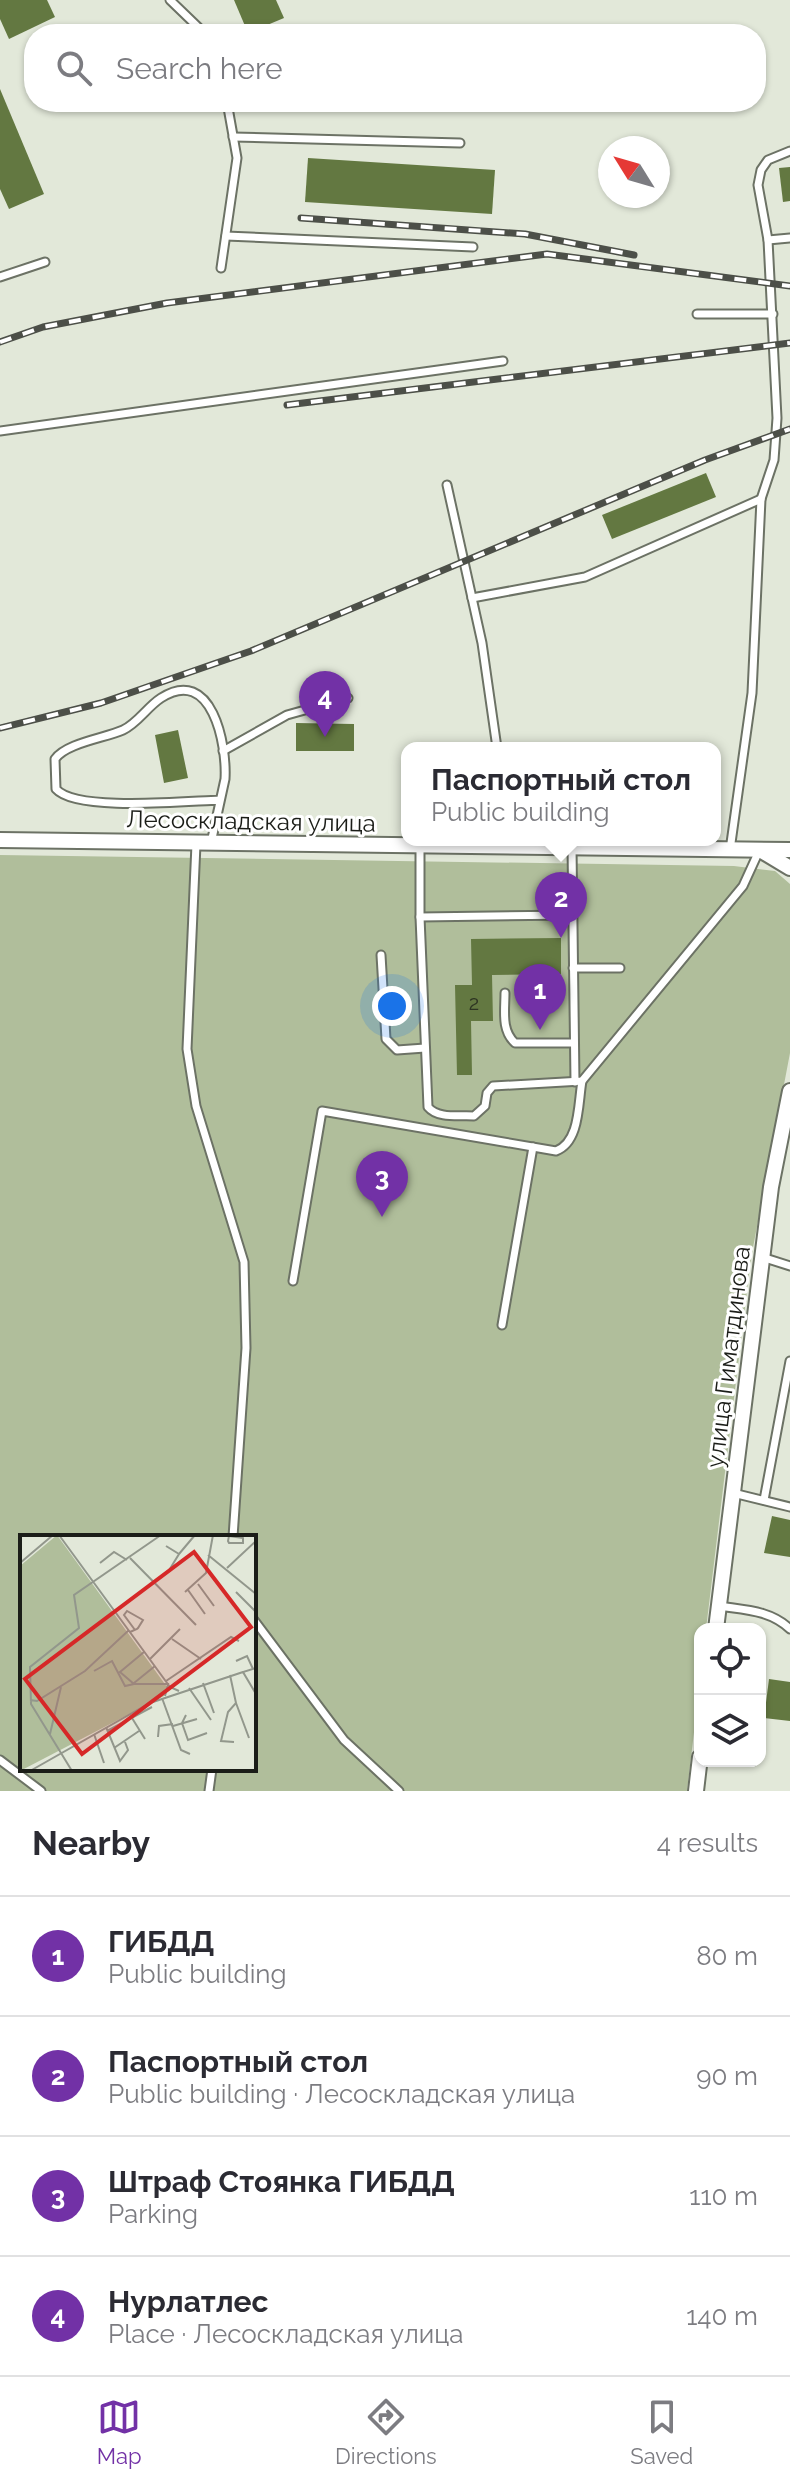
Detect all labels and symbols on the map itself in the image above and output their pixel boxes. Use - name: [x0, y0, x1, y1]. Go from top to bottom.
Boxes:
- north arrow: [598, 136, 670, 208]
- pin: 4: [299, 671, 351, 737]
- street label: Лесоскладская улица: [126, 804, 376, 838]
- pin: 2: [535, 872, 587, 938]
- pin: 1: [514, 964, 566, 1030]
- your location: [372, 986, 412, 1026]
- house number: 2: [469, 991, 479, 1015]
- pin: 3: [356, 1151, 408, 1217]
- street label: улица Гиматдинова: [700, 1245, 756, 1469]
- inset map: [20, 1535, 256, 1771]

